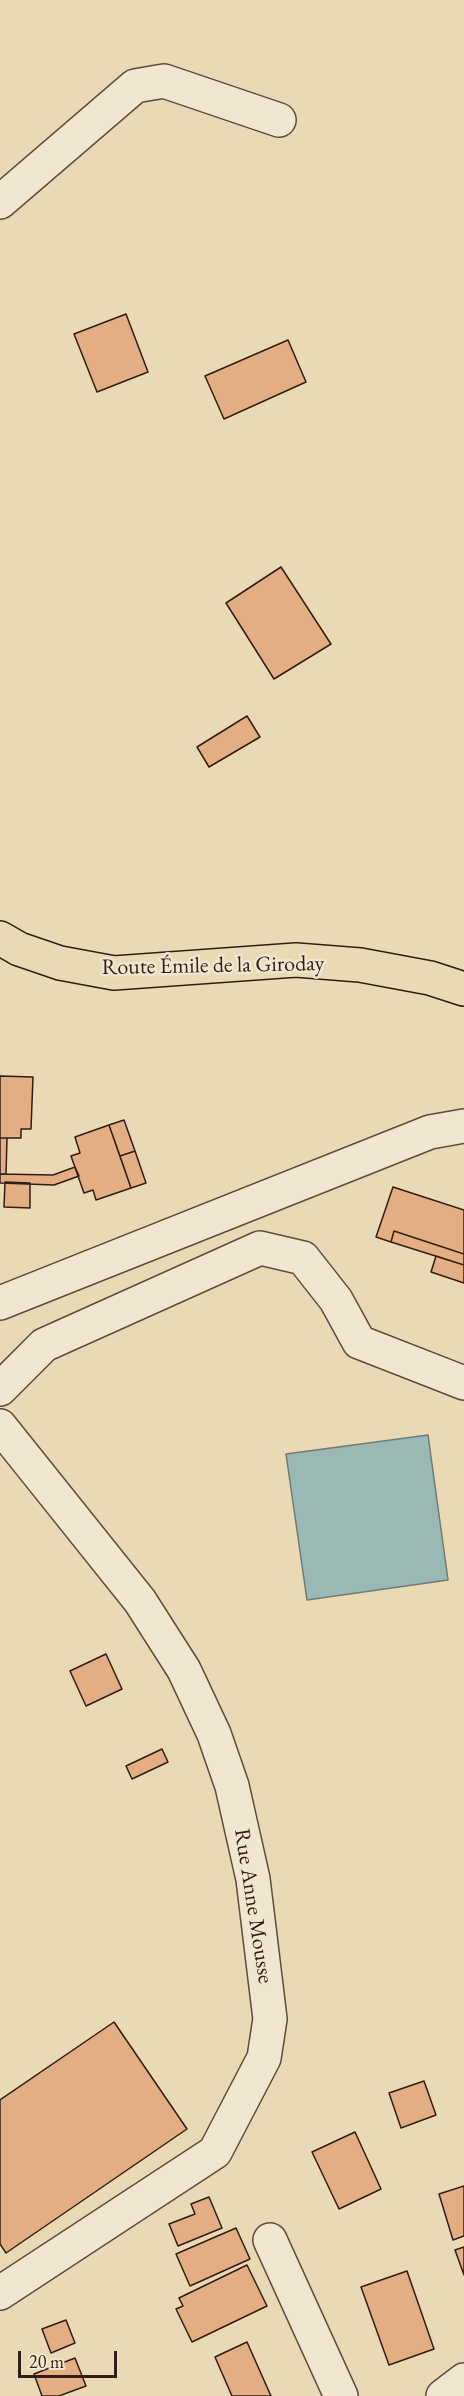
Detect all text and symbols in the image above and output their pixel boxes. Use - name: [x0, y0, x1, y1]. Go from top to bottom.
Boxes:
- street label: Route Émile de la Giroday: [101, 951, 325, 981]
- street label: Rue Anne Mousse: [228, 1827, 278, 1985]
- scale bar: [21, 2339, 120, 2377]
- text: 20 m: [29, 2350, 64, 2373]

